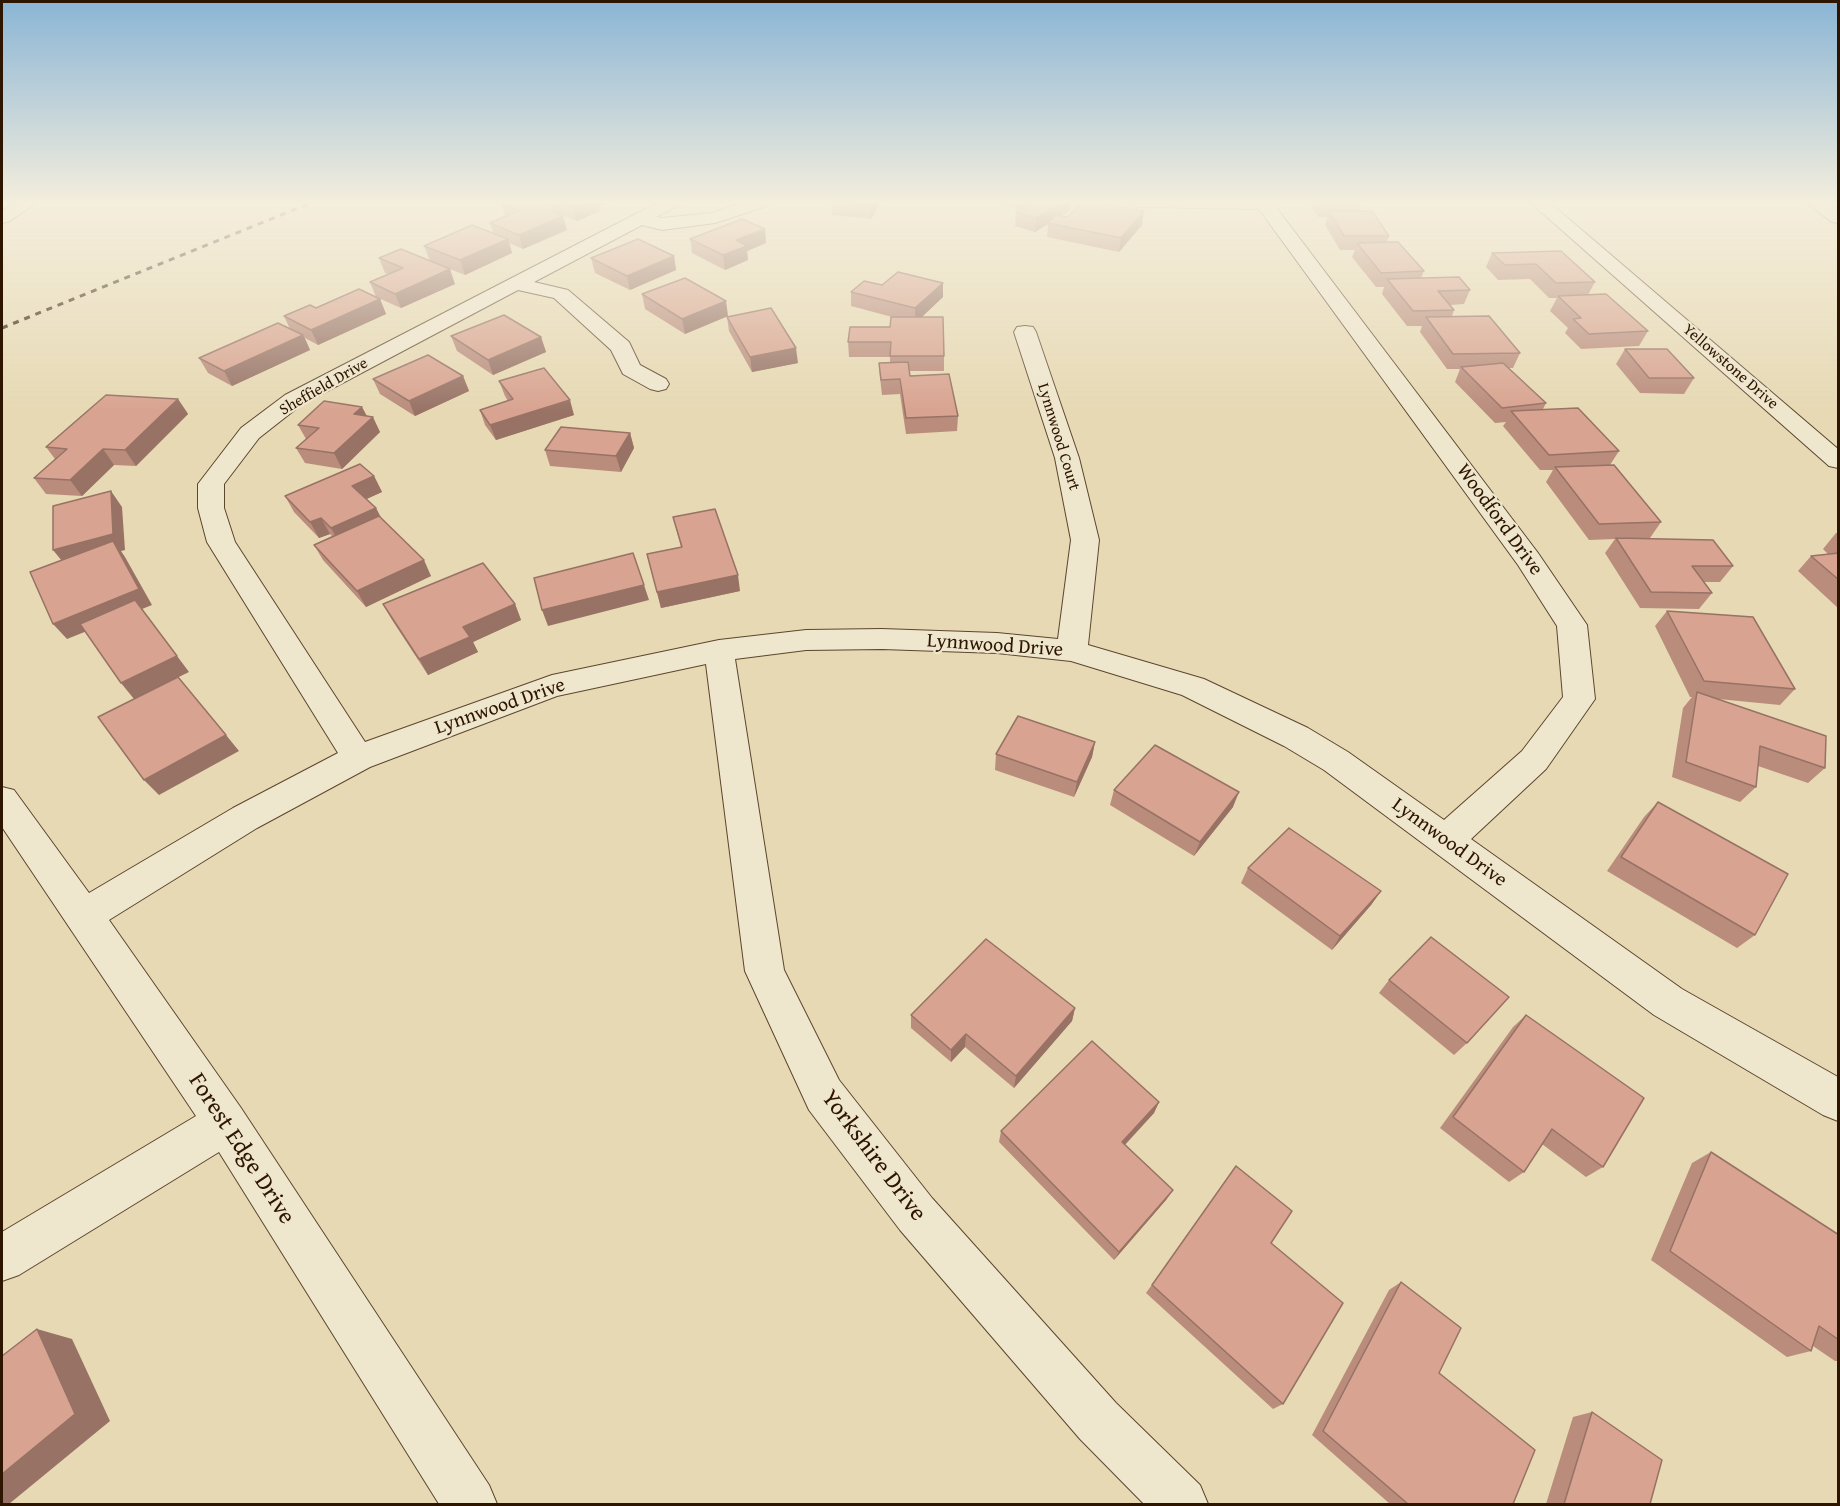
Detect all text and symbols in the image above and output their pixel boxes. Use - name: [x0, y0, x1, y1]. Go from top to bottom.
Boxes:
- street label: Yellowstone Drive: [1678, 320, 1782, 414]
- street label: Sheffield Drive: [276, 354, 372, 420]
- street label: Lynnwood Court: [1033, 381, 1083, 493]
- street label: Woodford Drive: [1451, 460, 1547, 580]
- street label: Lynnwood Drive: [926, 629, 1064, 663]
- street label: Lynnwood Drive: [432, 673, 568, 741]
- street label: Lynnwood Drive: [1387, 793, 1511, 893]
- street label: Forest Edge Drive: [181, 1068, 301, 1230]
- street label: Yorkshire Drive: [814, 1085, 932, 1227]

